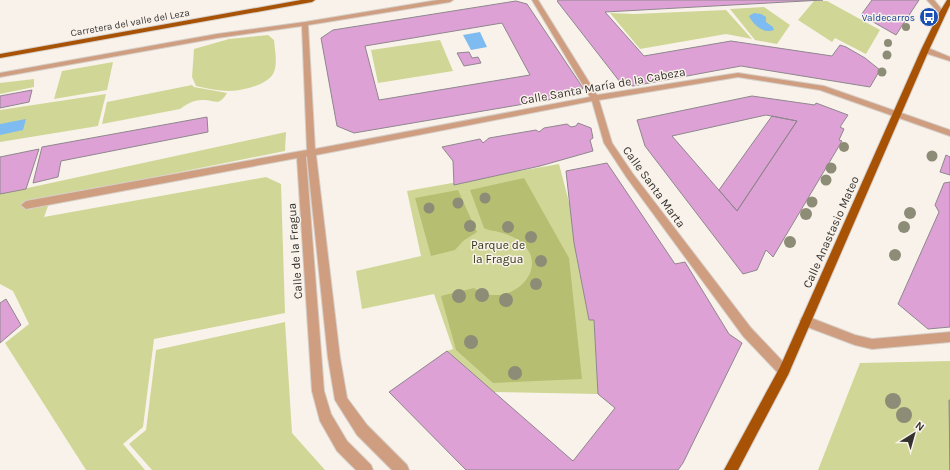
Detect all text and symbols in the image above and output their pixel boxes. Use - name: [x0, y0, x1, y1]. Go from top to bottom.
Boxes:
- bus stop icon: Valdecarros: [918, 6, 940, 28]
- street label: Carretera del valle del Leza: [70, 7, 191, 39]
- place label: Valdecarros: [862, 12, 915, 24]
- street label: Calle Santa María de la Cabeza: [519, 65, 687, 107]
- street label: Calle Santa Marta: [620, 144, 688, 230]
- street label: Calle Anastasio Mateo: [800, 174, 862, 290]
- street label: Calle de la Fragua: [285, 202, 305, 300]
- park label: Parque de la Fragua: [471, 238, 525, 266]
- north arrow: [894, 414, 934, 454]
- text: N: [913, 419, 927, 434]

